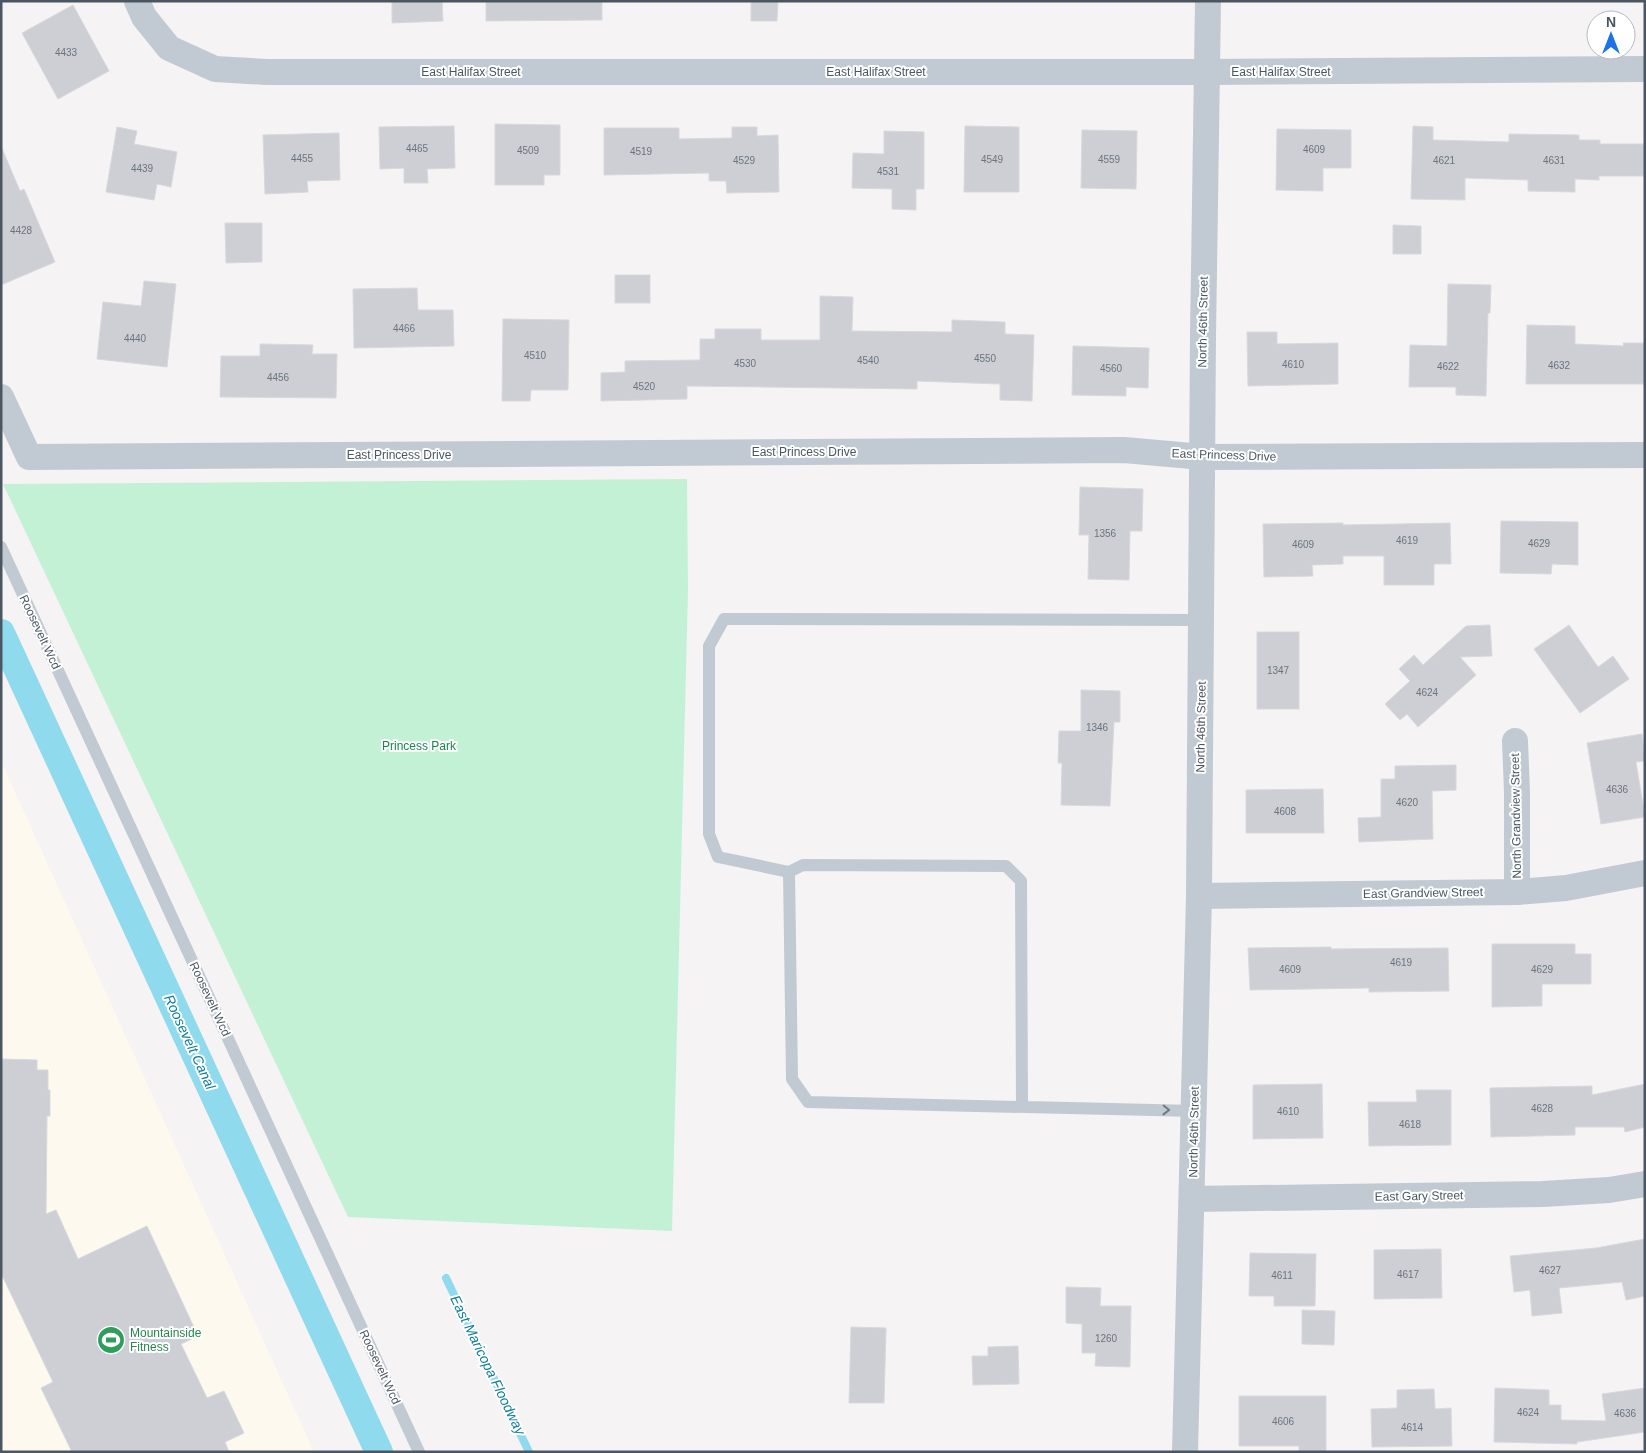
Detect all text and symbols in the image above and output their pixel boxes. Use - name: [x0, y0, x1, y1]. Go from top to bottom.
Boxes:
- north arrow: [1586, 10, 1636, 60]
- text: N: [1606, 14, 1616, 30]
- house number: 4433: [55, 47, 78, 58]
- street label: East Halifax Street: [421, 65, 521, 79]
- street label: East Halifax Street: [826, 65, 926, 79]
- street label: East Halifax Street: [1231, 65, 1331, 79]
- house number: 4465: [406, 143, 429, 154]
- house number: 4609: [1303, 144, 1326, 155]
- house number: 4509: [517, 145, 540, 156]
- house number: 4519: [630, 146, 653, 157]
- house number: 4455: [291, 153, 314, 164]
- house number: 4549: [981, 154, 1004, 165]
- house number: 4559: [1098, 154, 1121, 165]
- house number: 4529: [733, 155, 756, 166]
- house number: 4621: [1433, 155, 1456, 166]
- house number: 4631: [1543, 155, 1566, 166]
- house number: 4439: [131, 163, 154, 174]
- house number: 4531: [877, 166, 900, 177]
- house number: 4428: [10, 225, 33, 236]
- street label: North 46th Street: [1195, 276, 1211, 368]
- house number: 4466: [393, 323, 416, 334]
- house number: 4440: [124, 333, 147, 344]
- house number: 4510: [524, 350, 547, 361]
- house number: 4550: [974, 353, 997, 364]
- house number: 4540: [857, 355, 880, 366]
- house number: 4530: [734, 358, 757, 369]
- house number: 4610: [1282, 359, 1305, 370]
- house number: 4632: [1548, 360, 1571, 371]
- house number: 4622: [1437, 361, 1460, 372]
- house number: 4560: [1100, 363, 1123, 374]
- house number: 4456: [267, 372, 290, 383]
- house number: 4520: [633, 381, 656, 392]
- street label: East Princess Drive: [752, 445, 857, 459]
- street label: East Princess Drive: [1171, 446, 1277, 464]
- street label: East Princess Drive: [347, 448, 452, 462]
- house number: 1356: [1094, 528, 1117, 539]
- house number: 4619: [1396, 535, 1419, 546]
- house number: 4629: [1528, 538, 1551, 549]
- house number: 4609: [1292, 539, 1315, 550]
- street label: Roosevelt Wcd: [17, 592, 63, 672]
- house number: 1347: [1267, 665, 1290, 676]
- street label: North 46th Street: [1193, 681, 1209, 773]
- house number: 4624: [1416, 687, 1439, 698]
- house number: 1346: [1086, 722, 1109, 733]
- park label: Princess Park: [382, 739, 457, 753]
- street label: North Grandview Street: [1508, 753, 1524, 879]
- house number: 4636: [1606, 784, 1629, 795]
- house number: 4620: [1396, 797, 1419, 808]
- house number: 4608: [1274, 806, 1297, 817]
- street label: East Grandview Street: [1363, 885, 1484, 901]
- house number: 4619: [1390, 957, 1413, 968]
- street label: Roosevelt Wcd: [187, 959, 233, 1039]
- house number: 4609: [1279, 964, 1302, 975]
- house number: 4629: [1531, 964, 1554, 975]
- water label: Roosevelt Canal: [161, 992, 219, 1093]
- street label: North 46th Street: [1186, 1086, 1202, 1178]
- house number: 4628: [1531, 1103, 1554, 1114]
- one-way arrow: [1162, 1105, 1170, 1116]
- house number: 4610: [1277, 1106, 1300, 1117]
- house number: 4618: [1399, 1119, 1422, 1130]
- street label: East Gary Street: [1375, 1188, 1464, 1204]
- house number: 4627: [1539, 1265, 1562, 1276]
- house number: 4617: [1397, 1269, 1420, 1280]
- house number: 4611: [1271, 1270, 1293, 1281]
- water label: East Maricopa Floodway: [447, 1293, 529, 1438]
- sports icon: Mountainside Fitness: [96, 1325, 126, 1355]
- place label: Mountainside Fitness: [130, 1326, 202, 1354]
- street label: Roosevelt Wcd: [357, 1327, 403, 1407]
- house number: 1260: [1095, 1333, 1118, 1344]
- house number: 4624: [1517, 1407, 1540, 1418]
- house number: 4636: [1614, 1408, 1637, 1419]
- house number: 4606: [1272, 1416, 1295, 1427]
- house number: 4614: [1401, 1422, 1424, 1433]

